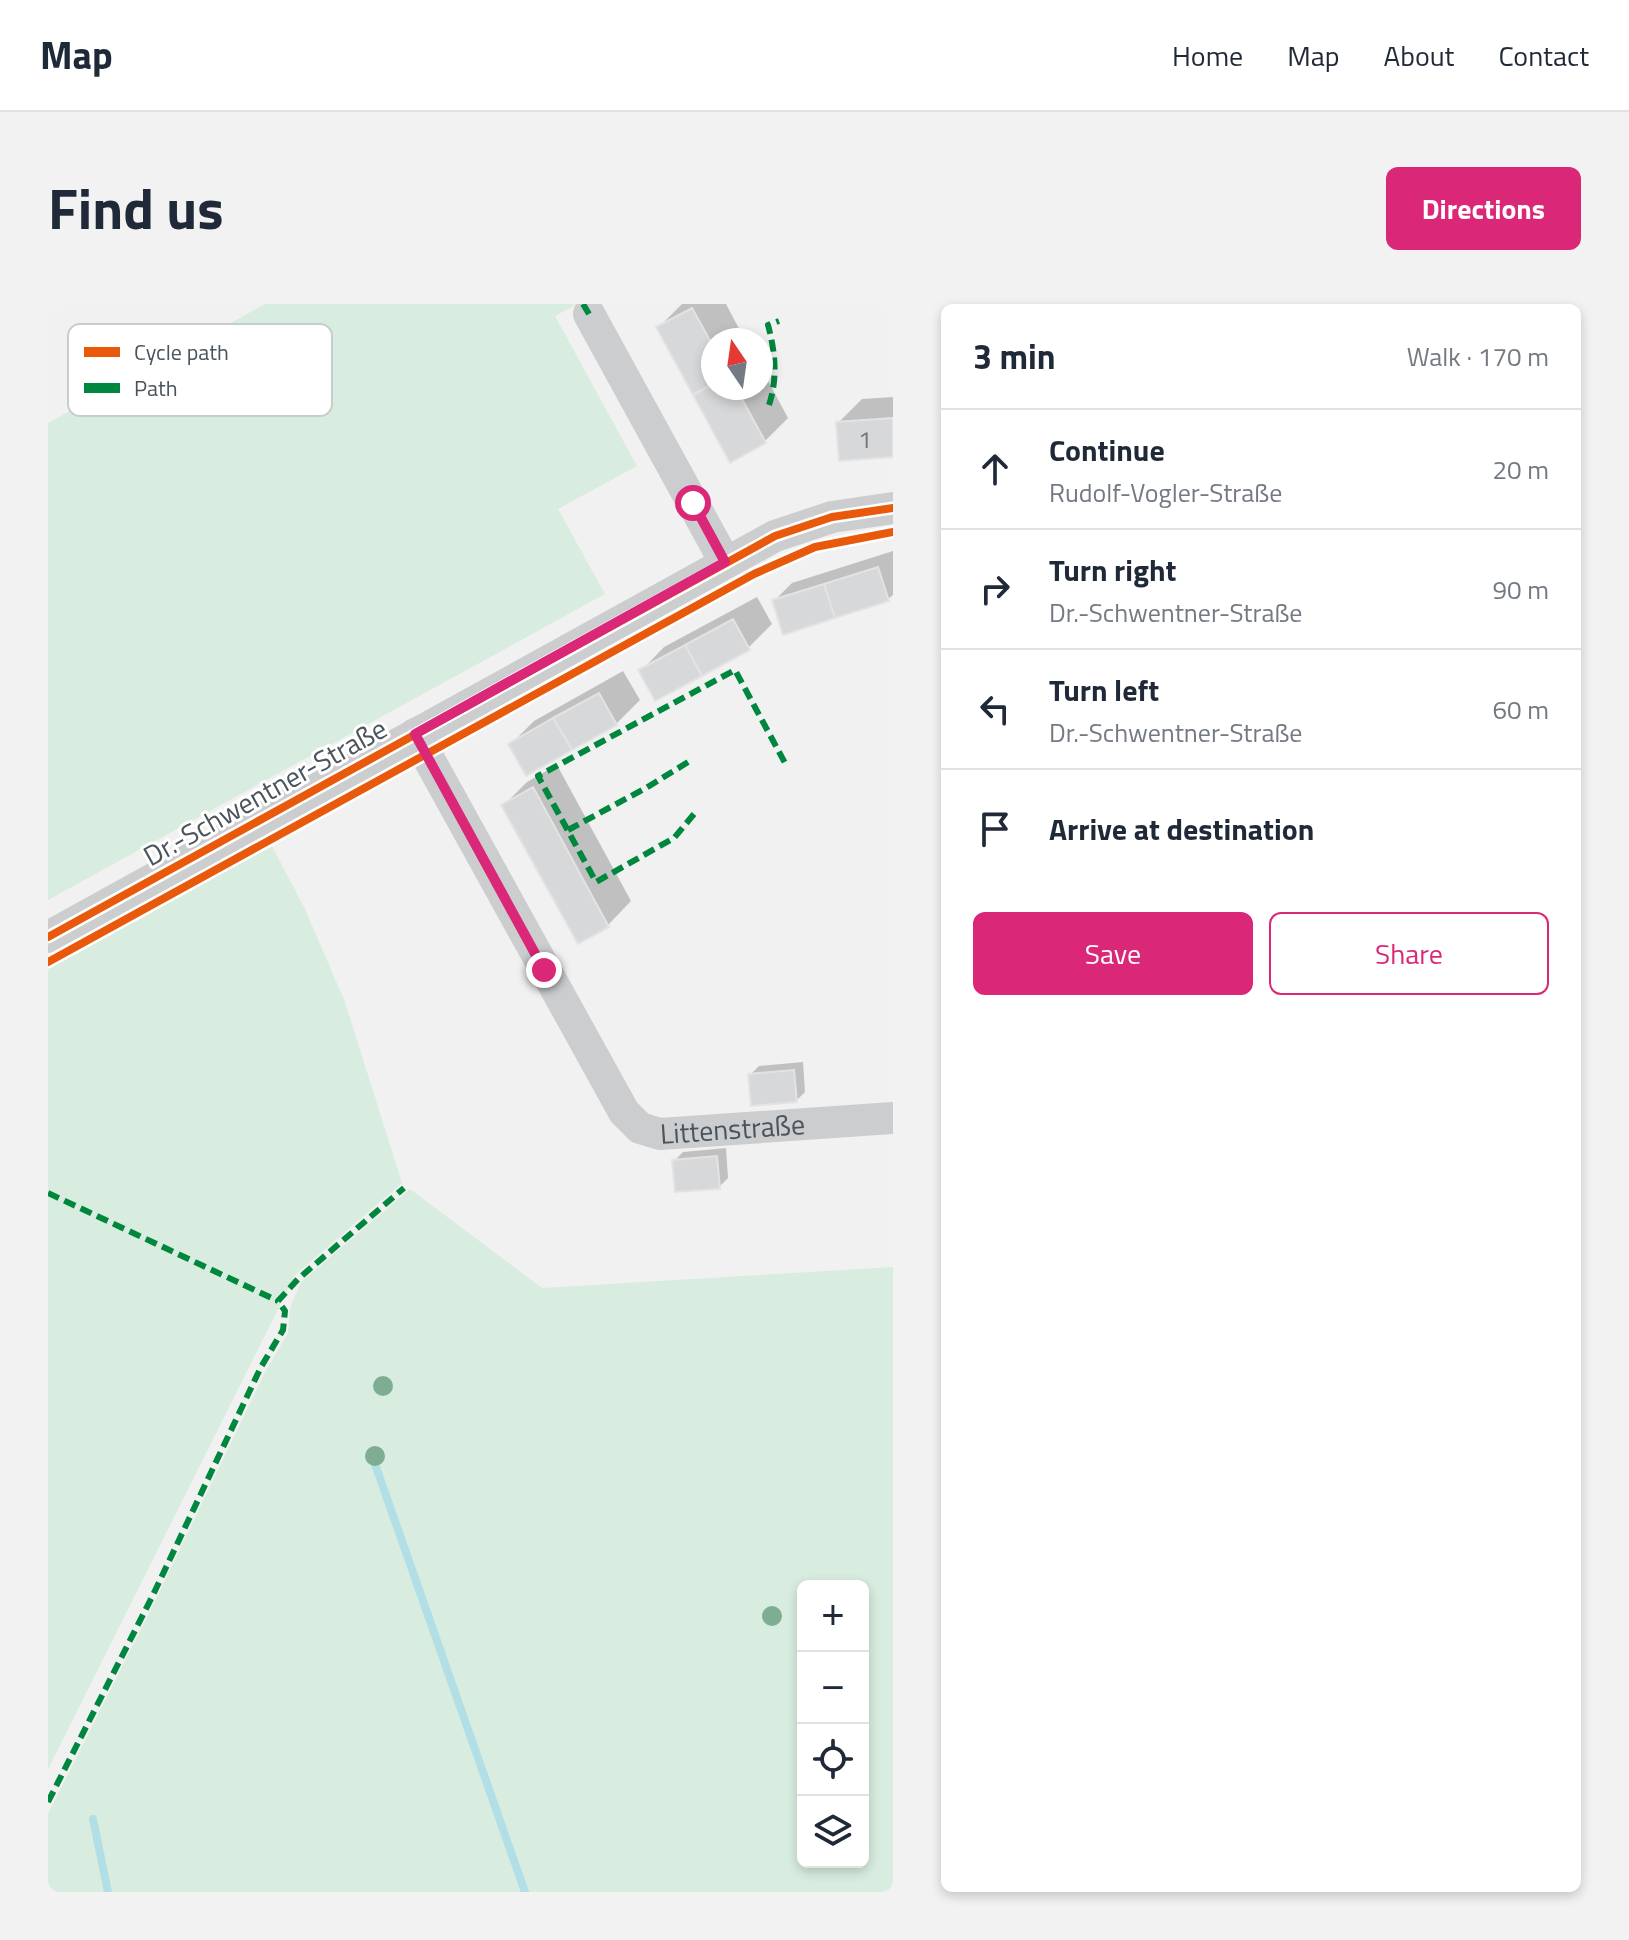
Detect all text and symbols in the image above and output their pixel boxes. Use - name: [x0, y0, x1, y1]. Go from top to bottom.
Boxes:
- text: Map: [40, 26, 113, 84]
- text: Home: [1172, 34, 1243, 77]
- text: Map: [1287, 34, 1340, 77]
- text: About: [1384, 34, 1454, 77]
- text: Contact: [1498, 34, 1589, 77]
- text: Find us: [48, 166, 224, 251]
- button: Directions: [1386, 167, 1581, 250]
- legend: [68, 324, 332, 416]
- north arrow: [701, 328, 773, 400]
- text: 3 min: [973, 330, 1056, 382]
- text: Cycle path: [134, 335, 229, 369]
- text: Walk · 170 m: [1407, 337, 1549, 376]
- text: Path: [134, 371, 178, 405]
- house number: 1: [858, 421, 872, 457]
- text: Continue: [1049, 427, 1165, 473]
- icon: ahead: [973, 447, 1017, 491]
- text: 20 m: [1492, 450, 1549, 489]
- text: Rudolf-Vogler-Straße: [1049, 473, 1282, 512]
- route start: [675, 485, 711, 521]
- text: Turn right: [1049, 547, 1177, 593]
- icon: right: [973, 567, 1017, 611]
- text: 90 m: [1492, 570, 1549, 609]
- text: Dr.-Schwentner-Straße: [1049, 593, 1302, 632]
- text: Turn left: [1049, 667, 1159, 713]
- icon: left: [973, 687, 1017, 731]
- text: 60 m: [1492, 690, 1549, 729]
- street label: Dr.-Schwentner-Straße: [135, 707, 395, 877]
- text: Dr.-Schwentner-Straße: [1049, 713, 1302, 752]
- text: Arrive at destination: [1049, 806, 1314, 852]
- icon: arrive: [973, 807, 1017, 851]
- button: Save: [973, 912, 1253, 995]
- button: Share: [1269, 912, 1549, 995]
- route end: [526, 952, 562, 988]
- street label: Littenstraße: [658, 1102, 806, 1155]
- map controls: [797, 1580, 869, 1868]
- button: +: [797, 1580, 869, 1652]
- button: −: [797, 1652, 869, 1724]
- button: locate: [797, 1724, 869, 1796]
- button: layers: [797, 1796, 869, 1868]

